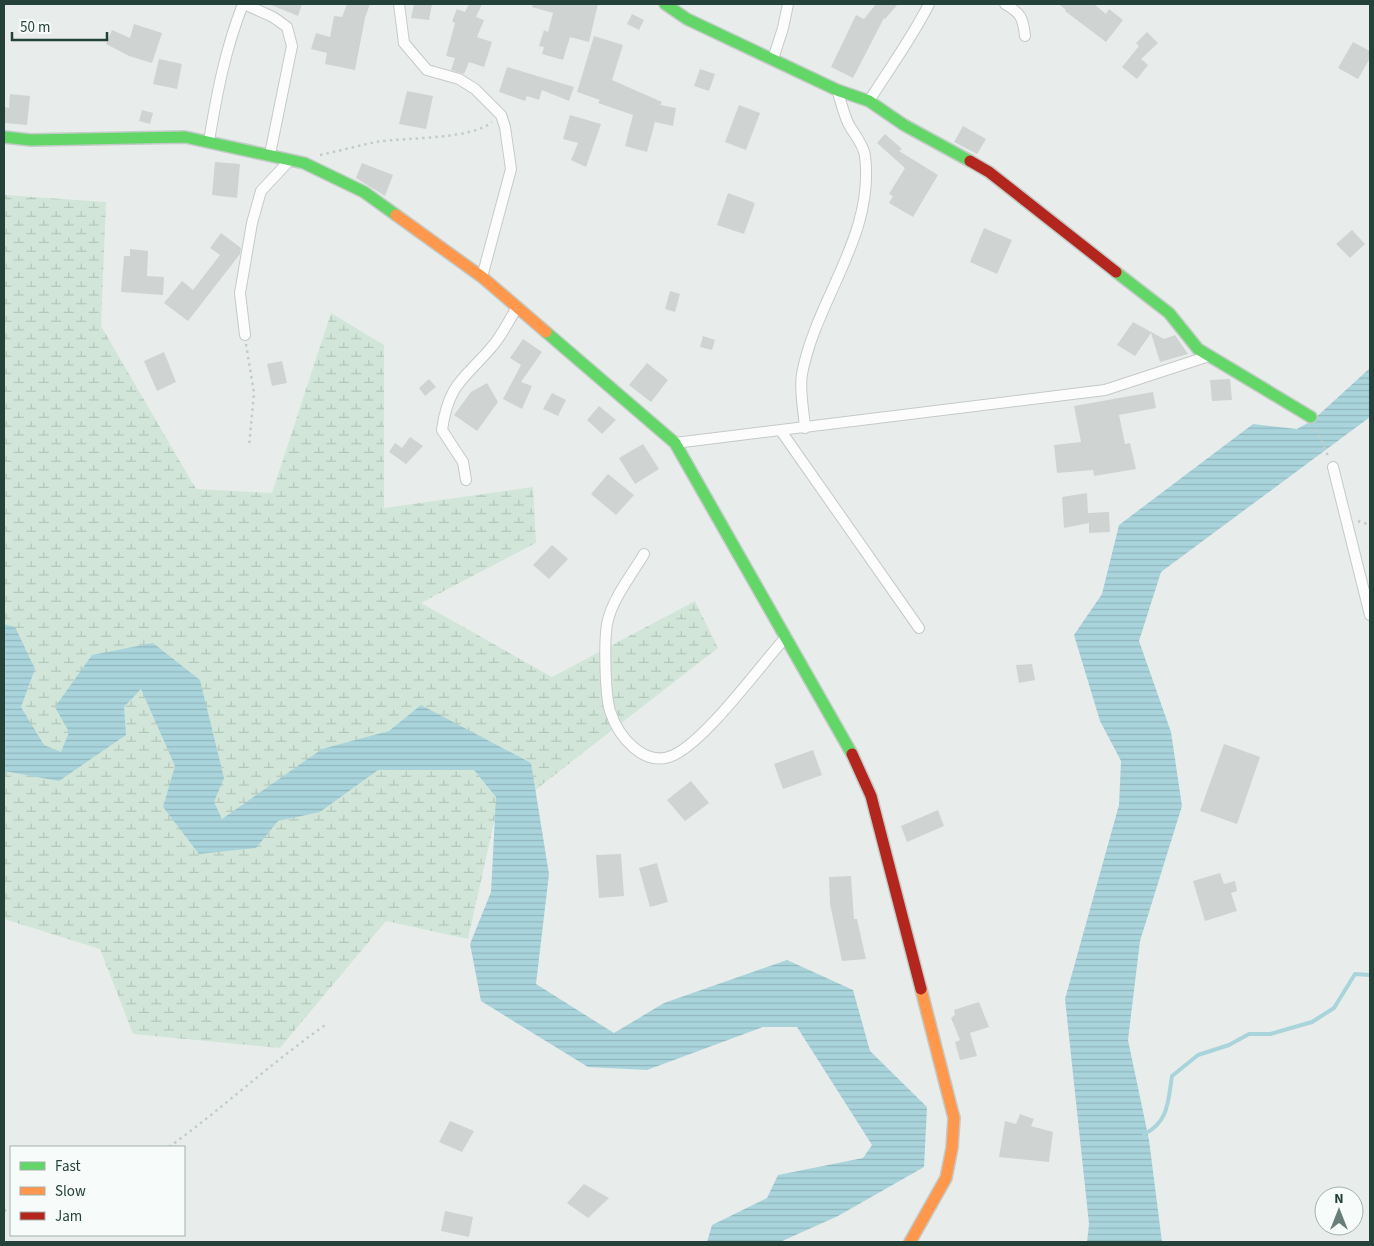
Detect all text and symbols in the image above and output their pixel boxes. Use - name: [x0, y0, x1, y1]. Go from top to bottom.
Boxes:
- scale bar: [12, 10, 108, 42]
- text: 50 m: [20, 17, 50, 38]
- legend: [10, 1146, 185, 1236]
- text: Fast: [55, 1156, 81, 1177]
- text: Slow: [55, 1181, 86, 1202]
- north arrow: [1314, 1186, 1364, 1236]
- text: N: [1334, 1189, 1344, 1209]
- text: Jam: [55, 1206, 82, 1227]

